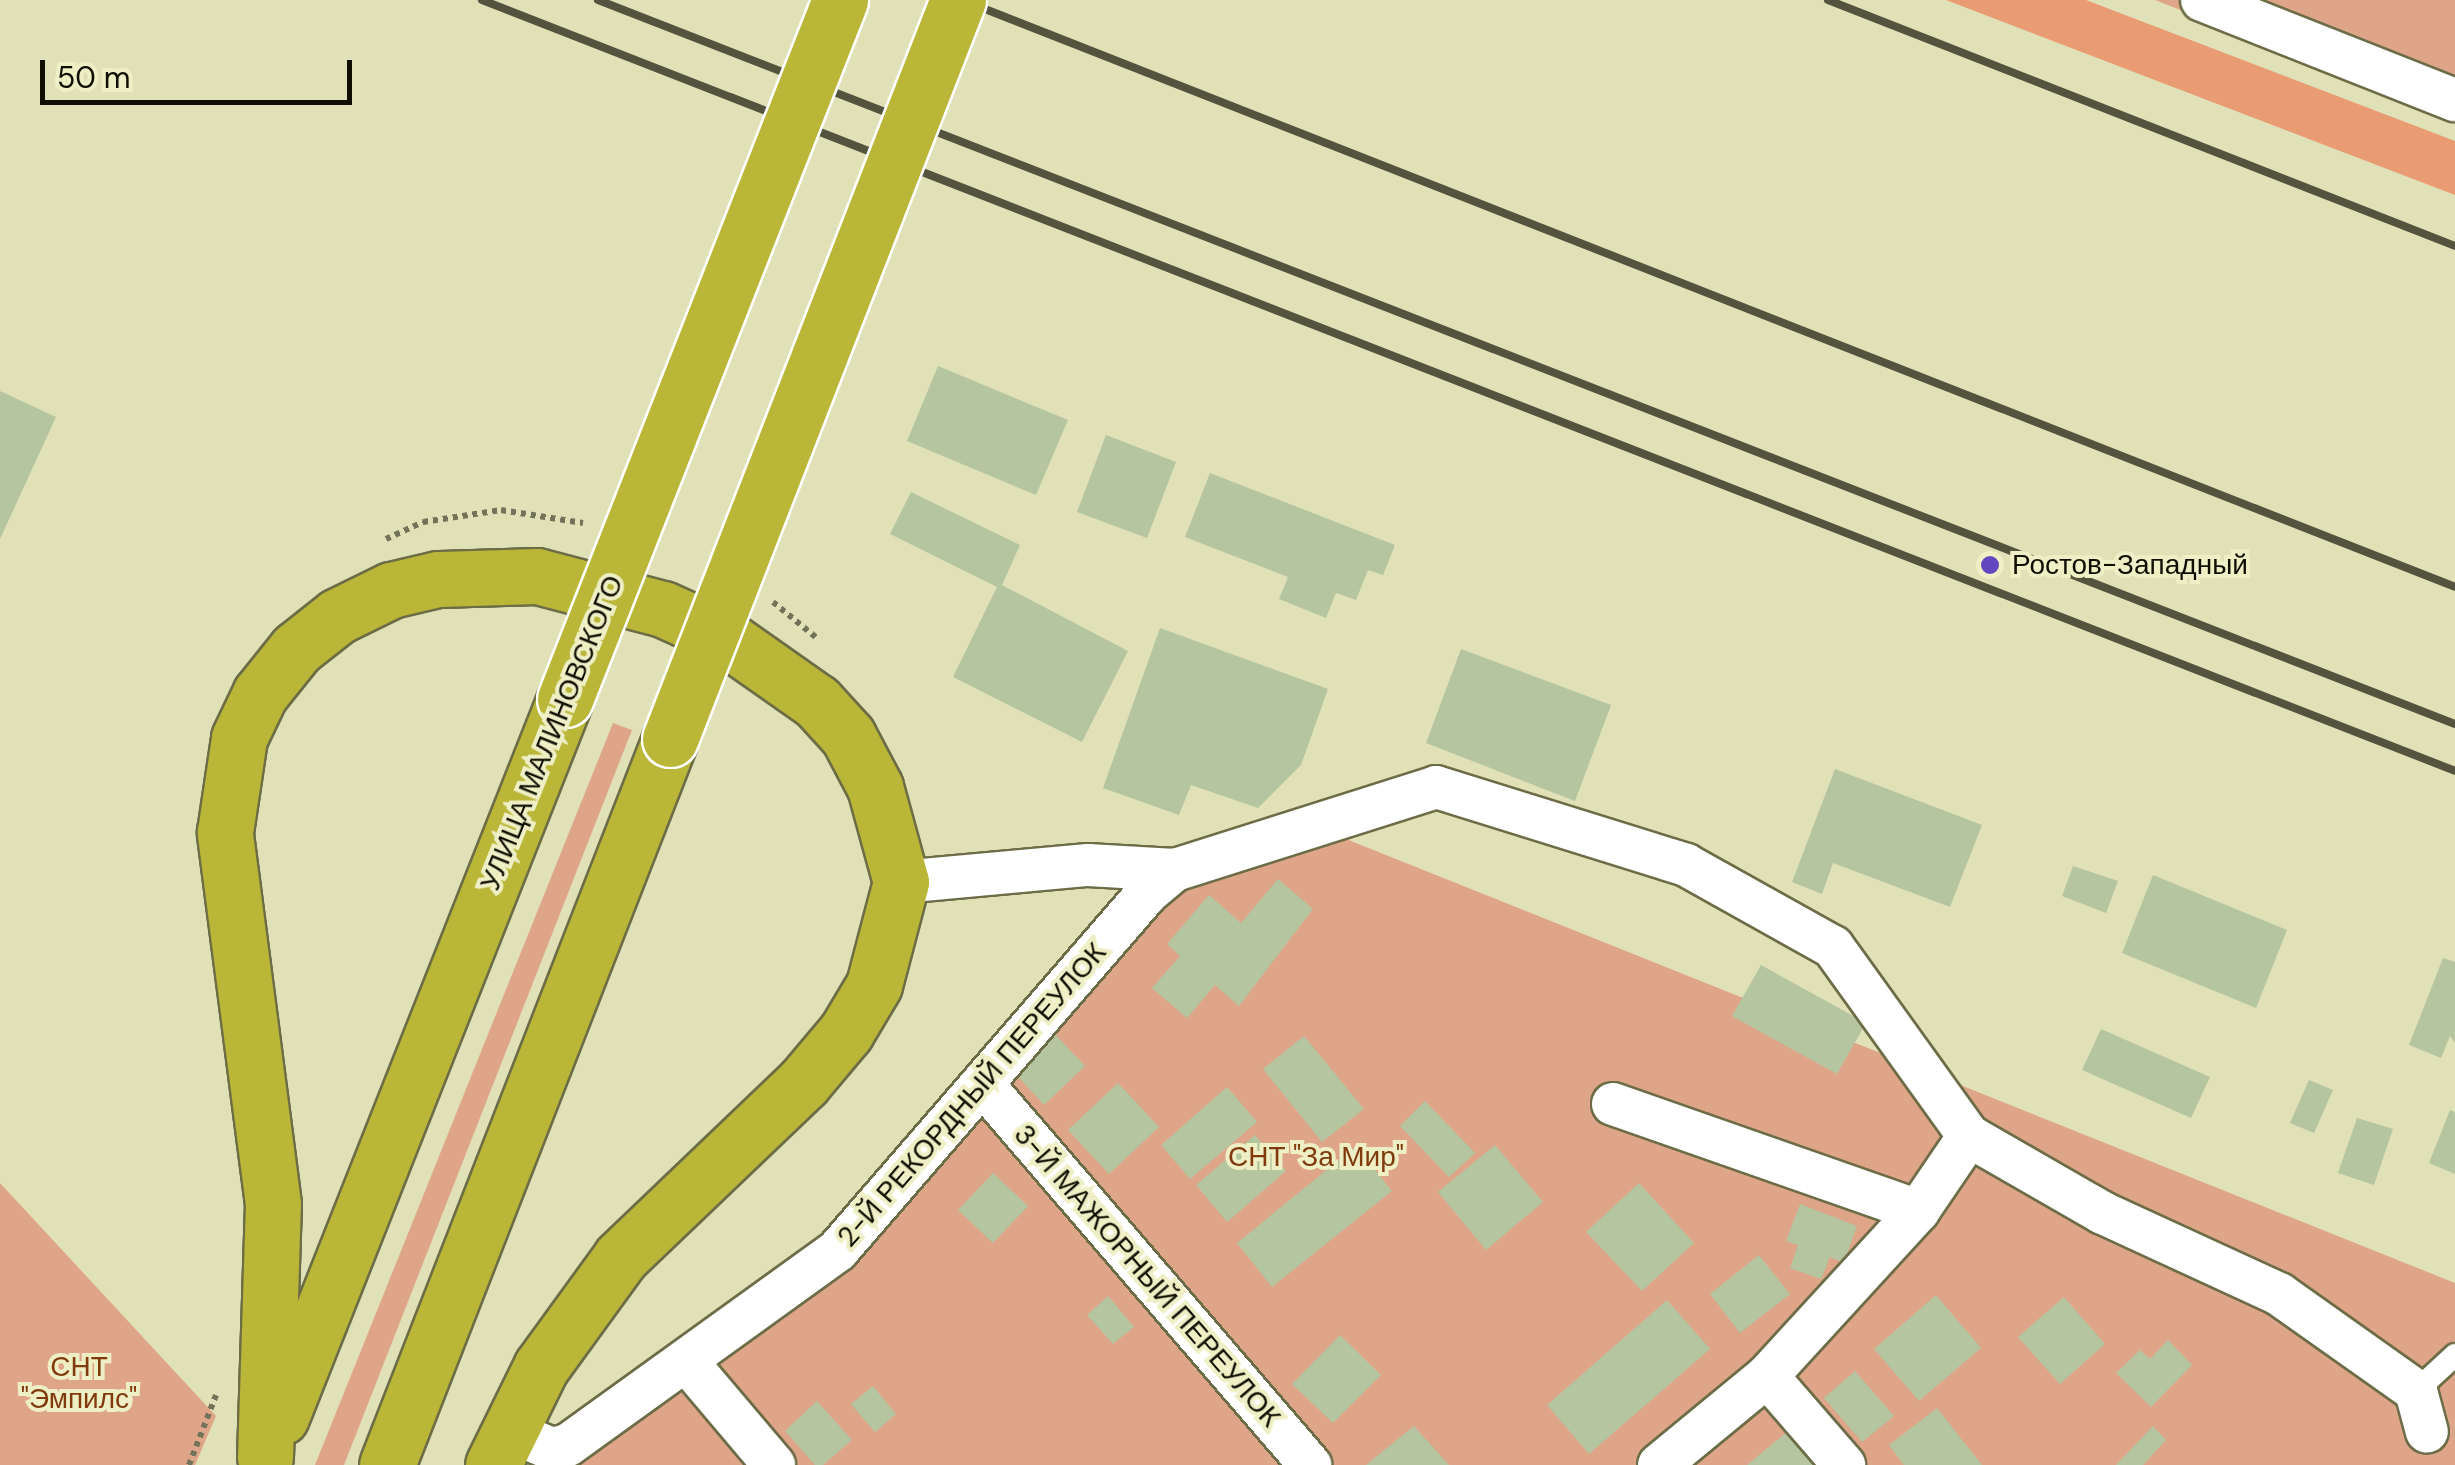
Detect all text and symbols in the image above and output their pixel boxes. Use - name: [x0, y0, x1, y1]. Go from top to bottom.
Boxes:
- scale bar: [45, 40, 358, 102]
- text: 50 m: [57, 58, 131, 97]
- place label: Ростов-Западный: [2012, 548, 2248, 582]
- marker: Ростов-Западный: [1977, 552, 2003, 578]
- street label: УЛИЦА МАЛИНОВСКОГО: [473, 571, 631, 895]
- street label: 2-Й РЕКОРДНЫЙ ПЕРЕУЛОК: [831, 936, 1113, 1254]
- street label: 3-Й МАЖОРНЫЙ ПЕРЕУЛОК: [1007, 1118, 1287, 1434]
- park label: СНТ "За Мир": [1228, 1140, 1404, 1174]
- park label: СНТ "Эмпилс": [21, 1350, 137, 1416]

